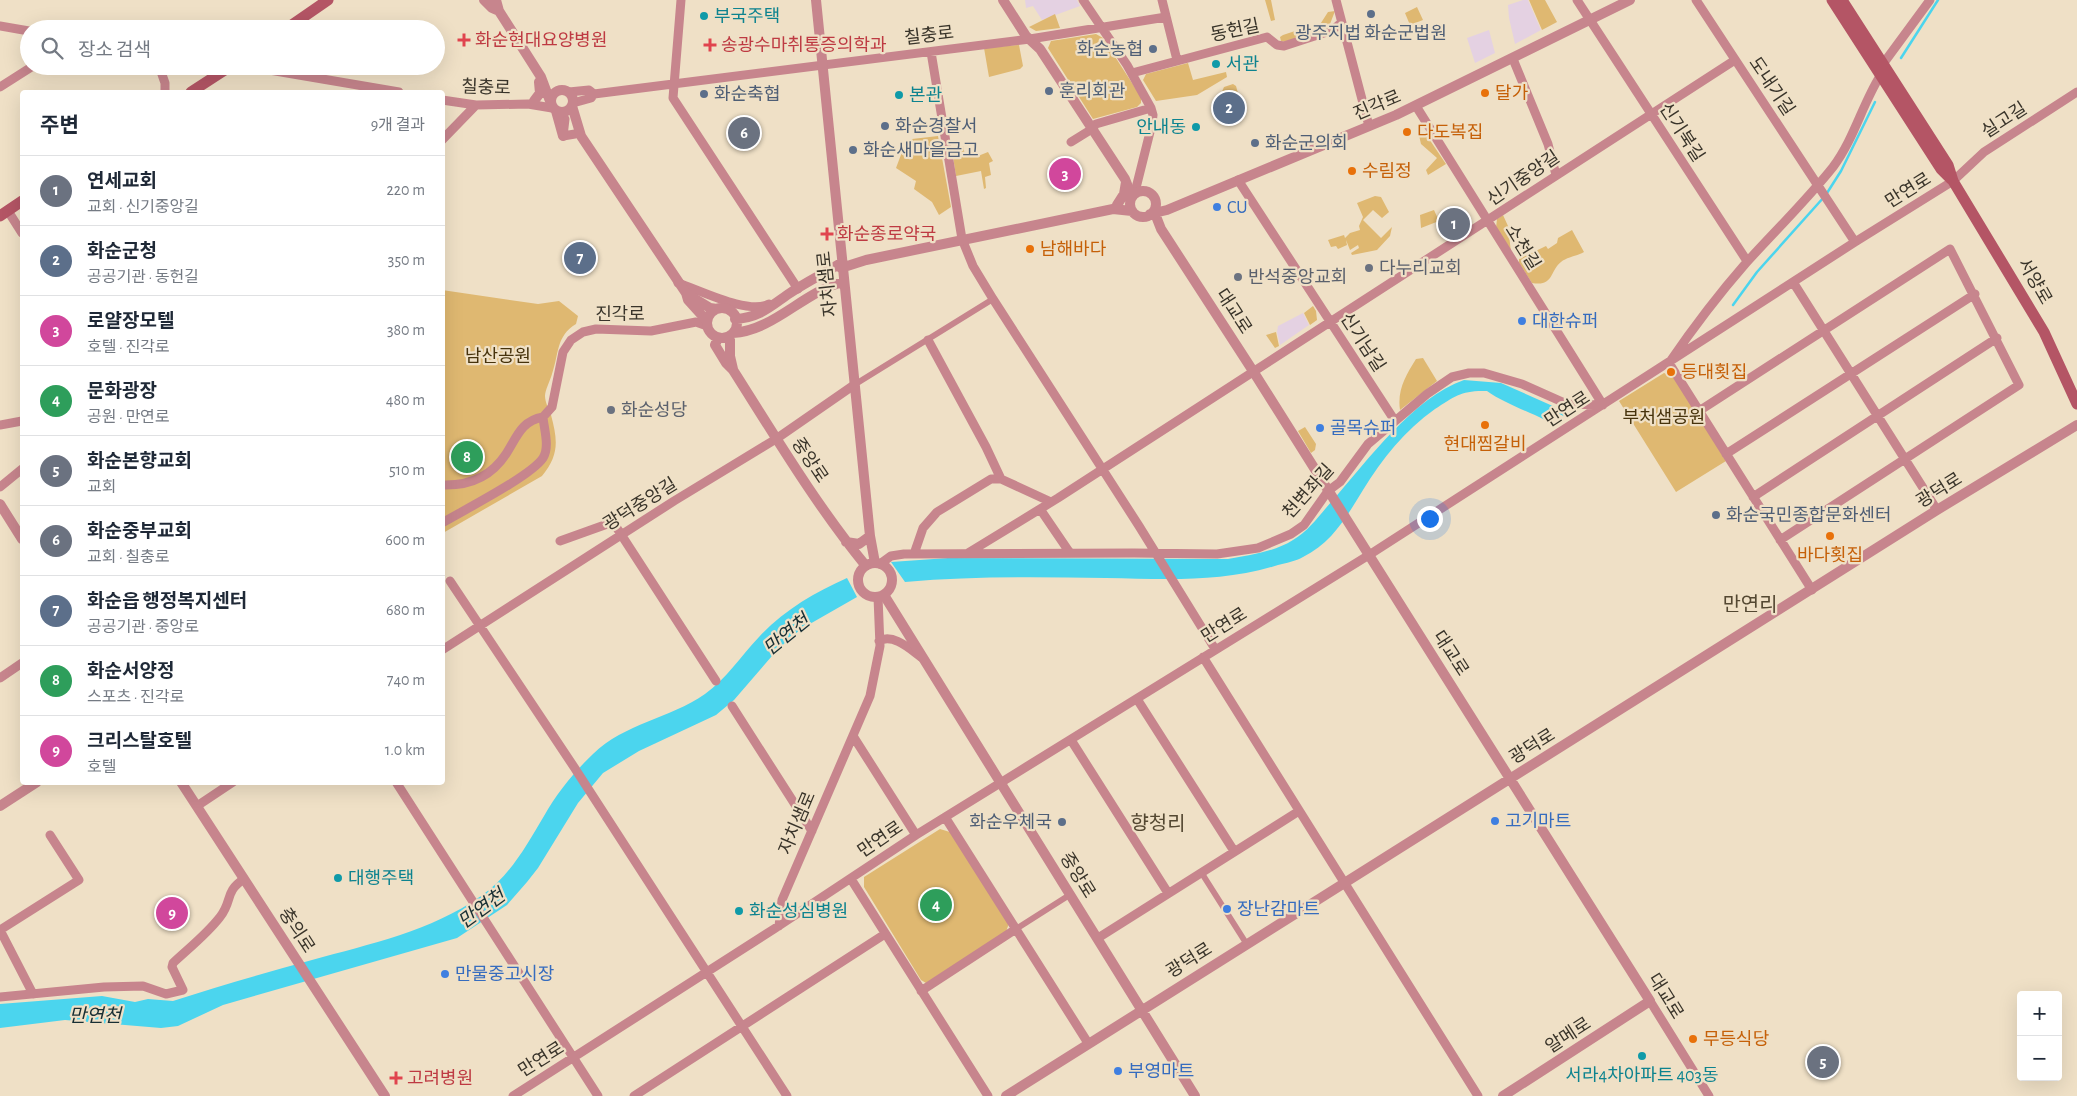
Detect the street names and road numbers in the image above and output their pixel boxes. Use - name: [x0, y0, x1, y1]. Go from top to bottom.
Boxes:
- street label: 동헌길: [1209, 16, 1261, 45]
- street label: 칠충로: [903, 22, 955, 48]
- street label: 도내기길: [1745, 53, 1799, 119]
- street label: 칠충로: [461, 76, 511, 98]
- street label: 진각로: [1350, 86, 1404, 124]
- street label: 실고길: [1978, 98, 2030, 142]
- street label: 신기북길: [1656, 99, 1708, 165]
- street label: 신기중앙길: [1483, 147, 1563, 209]
- street label: 만연로: [1882, 169, 1934, 212]
- street label: 소천길: [1501, 221, 1544, 273]
- street label: 자치샘로: [814, 250, 840, 318]
- street label: 서양로: [2014, 255, 2055, 308]
- street label: 대교로: [1212, 285, 1255, 337]
- street label: 진각로: [595, 304, 645, 324]
- street label: 신기남길: [1337, 309, 1389, 375]
- street label: 만연로: [1541, 388, 1593, 431]
- street label: 중앙로: [788, 434, 832, 486]
- street label: 천변좌길: [1279, 460, 1338, 522]
- street label: 광덕로: [1913, 468, 1965, 512]
- street label: 광덕중앙길: [600, 474, 680, 534]
- street label: 만연로: [1198, 604, 1250, 647]
- street label: 대교로: [1429, 627, 1472, 679]
- street label: 광덕로: [1506, 724, 1558, 768]
- street label: 자치샘로: [775, 789, 819, 857]
- street label: 만연로: [854, 818, 906, 861]
- street label: 중앙로: [1056, 849, 1100, 901]
- street label: 충의로: [275, 904, 319, 956]
- street label: 광덕로: [1163, 938, 1215, 982]
- street label: 대교로: [1644, 970, 1687, 1022]
- street label: 알메로: [1542, 1013, 1594, 1057]
- street label: 만연로: [515, 1038, 567, 1081]

